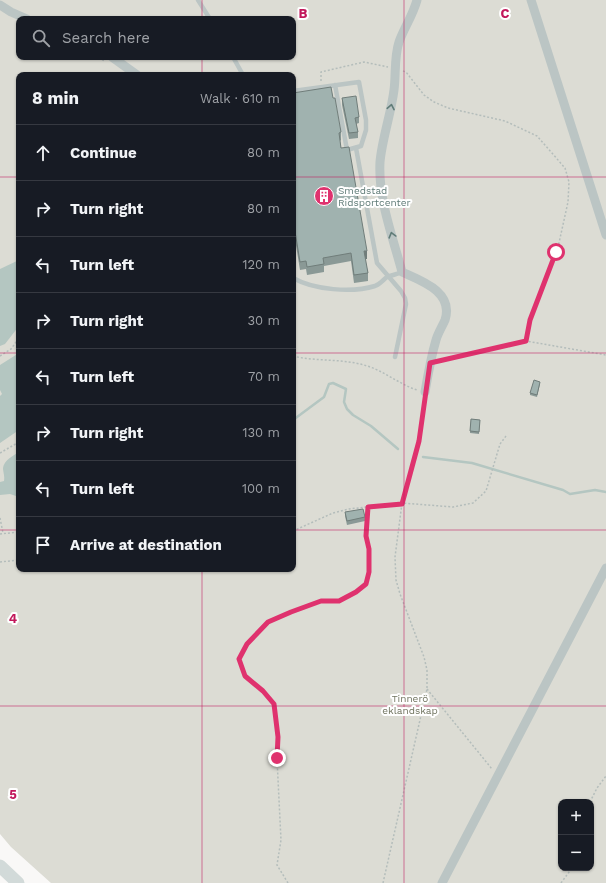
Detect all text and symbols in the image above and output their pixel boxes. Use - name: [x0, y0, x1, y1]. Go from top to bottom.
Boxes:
- text: B: [299, 6, 308, 21]
- text: C: [501, 6, 510, 21]
- search box: [16, 16, 296, 60]
- icon: search: [30, 27, 52, 49]
- text: Search here: [62, 29, 150, 47]
- text: 8 min: [32, 88, 79, 108]
- text: Walk · 610 m: [200, 91, 280, 106]
- one-way arrow: [386, 104, 395, 110]
- icon: ahead: [32, 142, 54, 164]
- text: Continue: [70, 144, 137, 162]
- text: 80 m: [247, 145, 280, 160]
- building icon: Smedstad Ridsportcenter: [313, 185, 335, 207]
- place label: Smedstad Ridsportcenter: [338, 185, 411, 208]
- icon: right: [32, 198, 54, 220]
- text: Turn right: [70, 200, 143, 218]
- text: 80 m: [247, 201, 280, 216]
- one-way arrow: [388, 232, 397, 239]
- route start: [547, 243, 565, 261]
- icon: left: [32, 254, 54, 276]
- text: Turn left: [70, 256, 134, 274]
- text: 120 m: [242, 257, 280, 272]
- icon: right: [32, 310, 54, 332]
- text: Turn right: [70, 312, 143, 330]
- text: 30 m: [248, 313, 280, 328]
- icon: left: [32, 366, 54, 388]
- text: Turn left: [70, 368, 134, 386]
- text: 70 m: [248, 369, 280, 384]
- icon: right: [32, 422, 54, 444]
- text: Turn right: [70, 424, 143, 442]
- text: 130 m: [242, 425, 280, 440]
- icon: left: [32, 478, 54, 500]
- text: Turn left: [70, 480, 134, 498]
- text: 100 m: [242, 481, 280, 496]
- icon: arrive: [32, 534, 54, 556]
- text: Arrive at destination: [70, 536, 222, 554]
- text: 4: [9, 611, 18, 626]
- park label: Tinnerö eklandskap: [382, 693, 438, 716]
- route end: [268, 749, 286, 767]
- text: 5: [9, 787, 17, 802]
- map controls: [558, 799, 594, 871]
- button: +: [558, 799, 594, 835]
- button: −: [558, 835, 594, 871]

